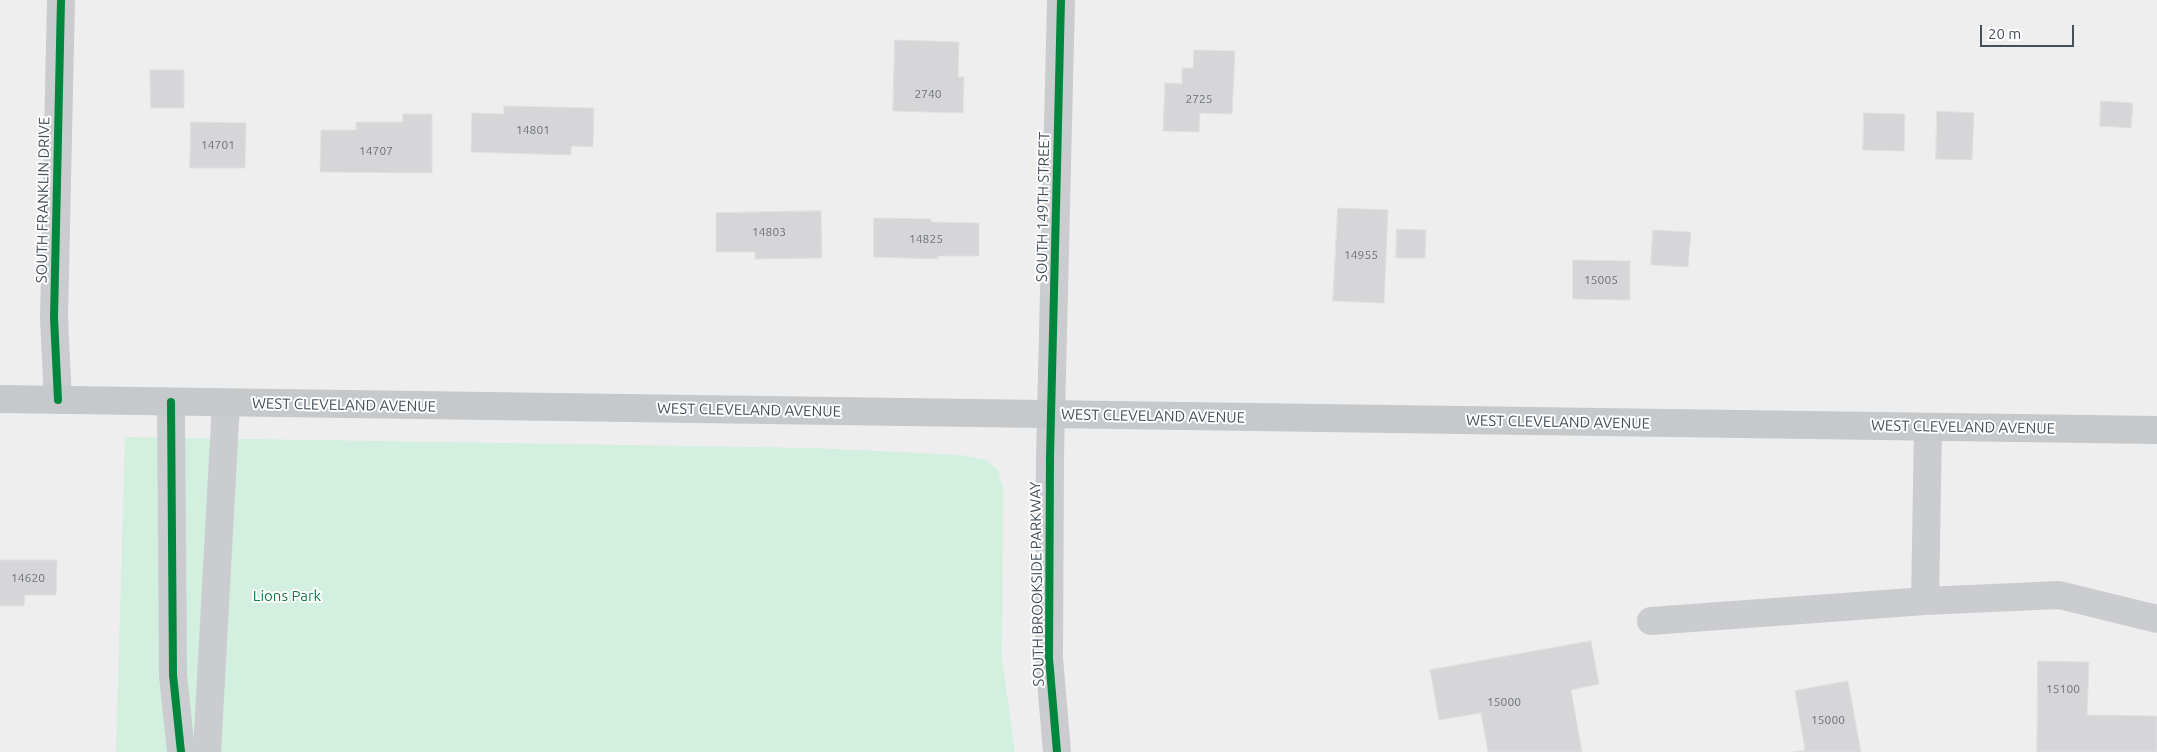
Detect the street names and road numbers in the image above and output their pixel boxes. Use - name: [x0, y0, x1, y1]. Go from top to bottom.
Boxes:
- street label: SOUTH FRANKLIN DRIVE: [33, 117, 53, 283]
- street label: SOUTH 149TH STREET: [1033, 132, 1053, 282]
- street label: WEST CLEVELAND AVENUE: [252, 394, 436, 416]
- street label: WEST CLEVELAND AVENUE: [657, 399, 841, 421]
- street label: WEST CLEVELAND AVENUE: [1061, 405, 1245, 427]
- street label: WEST CLEVELAND AVENUE: [1466, 411, 1650, 433]
- street label: WEST CLEVELAND AVENUE: [1871, 416, 2055, 438]
- street label: SOUTH BROOKSIDE PARKWAY: [1026, 481, 1048, 687]

